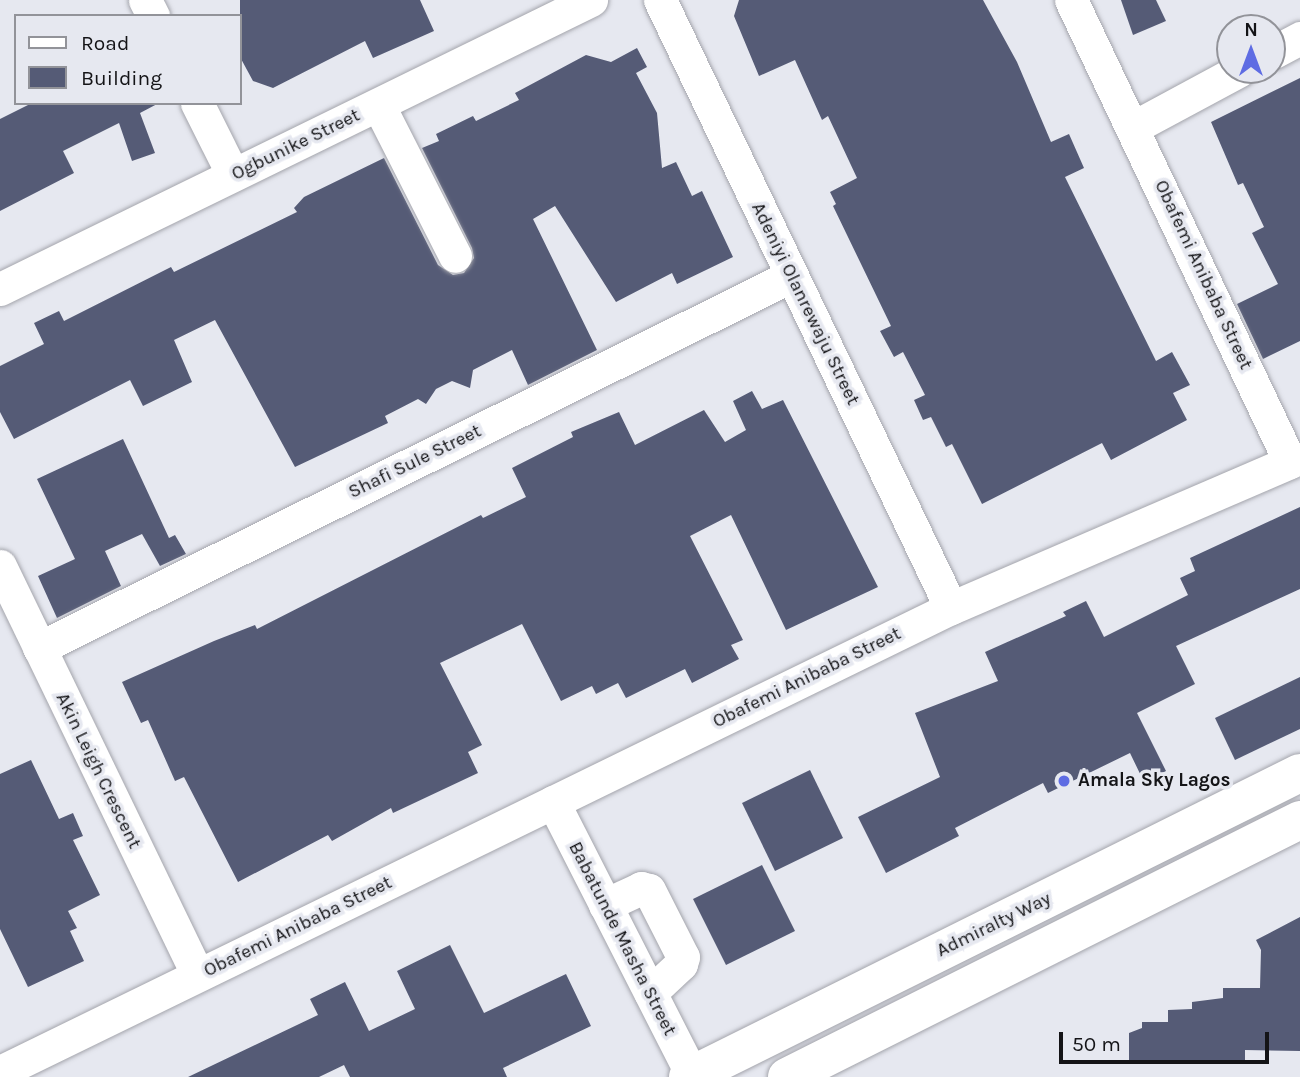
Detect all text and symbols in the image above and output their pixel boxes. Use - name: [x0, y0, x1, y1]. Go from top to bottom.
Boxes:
- legend: [14, 14, 242, 105]
- north arrow: [1216, 14, 1286, 84]
- text: N: [1244, 19, 1258, 41]
- text: Road: [81, 31, 129, 55]
- text: Building: [81, 66, 162, 90]
- street label: Ogbunike Street: [228, 104, 364, 186]
- street label: Obafemi Anibaba Street: [1149, 177, 1257, 373]
- street label: Adeniyi Olanrewaju Street: [746, 199, 864, 409]
- street label: Shafi Sule Street: [345, 420, 485, 504]
- street label: Obafemi Anibaba Street: [709, 623, 905, 733]
- street label: Akin Leigh Crescent: [50, 689, 146, 853]
- place label: Amala Sky Lagos: [1078, 770, 1231, 792]
- marker: Amala Sky Lagos: [1056, 773, 1072, 789]
- street label: Babatunde Masha Street: [563, 838, 681, 1040]
- street label: Obafemi Anibaba Street: [200, 872, 396, 982]
- street label: Admiralty Way: [933, 887, 1055, 963]
- scale bar: [1062, 1018, 1272, 1062]
- text: 50 m: [1072, 1032, 1121, 1056]

